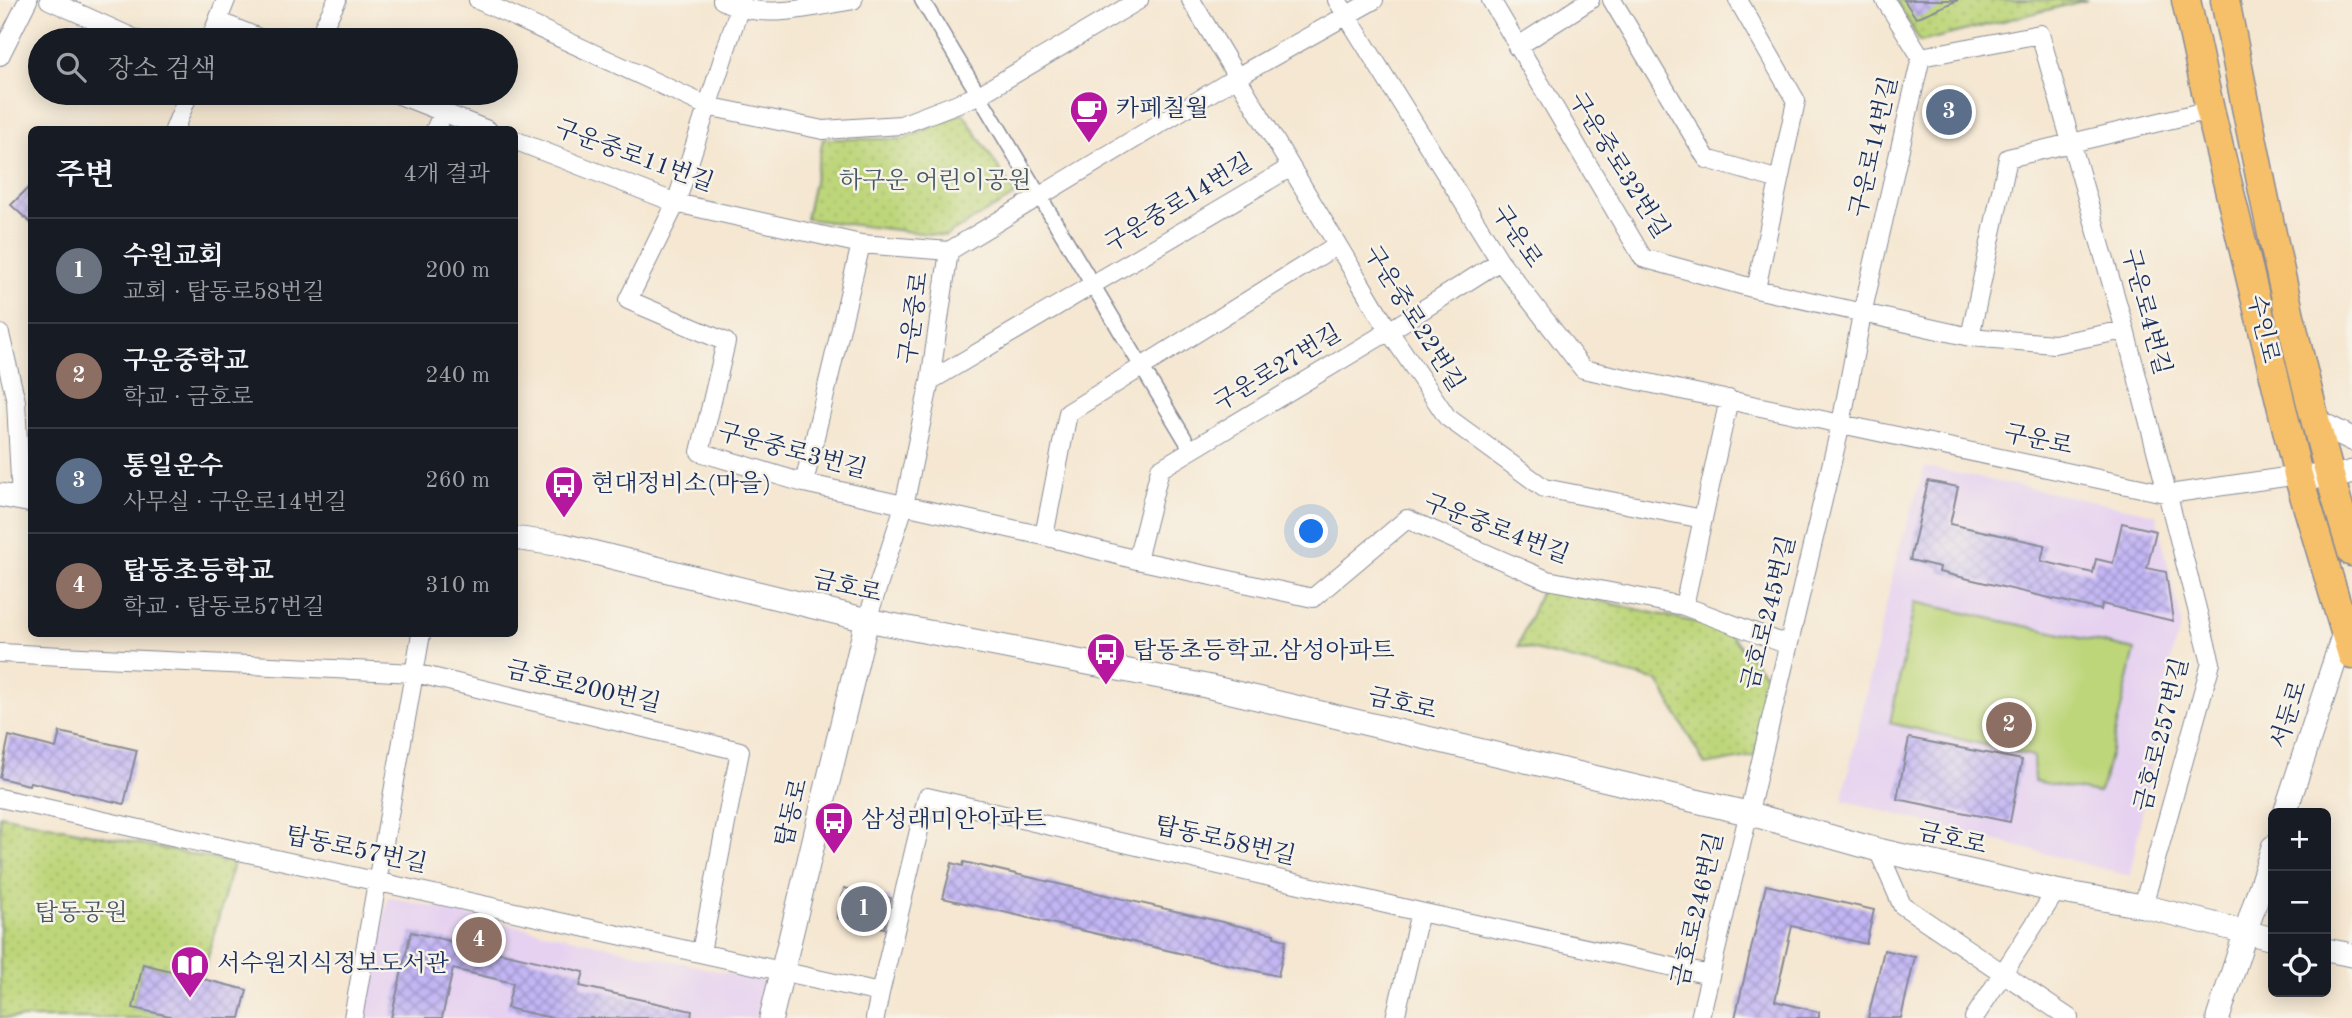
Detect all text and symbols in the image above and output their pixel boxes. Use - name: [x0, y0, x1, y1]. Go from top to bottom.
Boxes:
- search box: [28, 28, 518, 105]
- icon: search: [52, 48, 90, 86]
- text: 장소 검색: [108, 57, 216, 83]
- street label: 구운로14번길: [1845, 74, 1903, 220]
- pin: 3: [1926, 86, 1972, 138]
- street label: 구운중로32번길: [1564, 88, 1674, 243]
- cafe icon: 카페칠월: [1068, 89, 1110, 144]
- place label: 카페칠월: [1116, 96, 1209, 122]
- street label: 구운중로11번길: [551, 115, 717, 197]
- street label: 구운중로14번길: [1100, 149, 1257, 257]
- text: 주변: [56, 161, 114, 191]
- text: 4개 결과: [404, 163, 490, 186]
- park label: 하구운 어린이공원: [839, 168, 1031, 194]
- street label: 구운로: [1487, 200, 1547, 273]
- street label: 구운중로22번길: [1359, 241, 1469, 396]
- text: 수원교회: [123, 244, 223, 270]
- street label: 구운로4번길: [2117, 246, 2175, 378]
- text: 1: [72, 259, 86, 282]
- text: 200 m: [425, 259, 490, 282]
- street label: 구운중로: [895, 270, 933, 366]
- text: 교회 · 탑동로58번길: [123, 281, 325, 304]
- street label: 수인로: [2242, 292, 2283, 366]
- street label: 구운로27번길: [1209, 320, 1346, 416]
- text: 구운중학교: [123, 349, 249, 375]
- text: 2: [72, 364, 86, 387]
- text: 240 m: [425, 364, 490, 387]
- text: 학교 · 금호로: [123, 386, 253, 409]
- street label: 구운중로3번길: [715, 419, 870, 483]
- street label: 구운로: [2001, 420, 2075, 460]
- text: 통일운수: [123, 454, 223, 480]
- bus stop icon: 현대정비소(마을): [543, 464, 585, 519]
- text: 3: [72, 469, 86, 492]
- text: 260 m: [425, 469, 490, 492]
- place label: 현대정비소(마을): [591, 470, 771, 497]
- street label: 구운중로4번길: [1420, 490, 1572, 569]
- text: 사무실 · 구운로14번길: [123, 491, 347, 514]
- your location: [1294, 514, 1328, 548]
- street label: 금호로245번길: [1737, 533, 1801, 692]
- text: 탑동초등학교: [123, 559, 274, 585]
- street label: 금호로: [810, 567, 884, 608]
- text: 4: [72, 574, 86, 597]
- text: 310 m: [425, 574, 490, 597]
- text: 학교 · 탑동로57번길: [123, 596, 325, 619]
- bus stop icon: 탑동초등학교.삼성아파트: [1085, 631, 1127, 686]
- place label: 탑동초등학교.삼성아파트: [1133, 638, 1395, 664]
- street label: 금호로257번길: [2130, 655, 2194, 814]
- street label: 금호로200번길: [503, 657, 663, 717]
- street label: 서둔로: [2266, 678, 2312, 752]
- street label: 금호로: [1365, 684, 1439, 725]
- pin: 2: [1986, 699, 2032, 751]
- street label: 탑동로: [771, 776, 813, 850]
- bus stop icon: 삼성래미안아파트: [813, 800, 855, 855]
- place label: 삼성래미안아파트: [861, 807, 1046, 833]
- map controls: [2268, 808, 2331, 997]
- button: +: [2268, 808, 2331, 871]
- street label: 탑동로58번길: [1152, 812, 1298, 870]
- street label: 금호로: [1915, 819, 1989, 860]
- street label: 탑동로57번길: [283, 822, 429, 878]
- street label: 금호로246번길: [1668, 830, 1728, 990]
- button: −: [2268, 871, 2331, 934]
- pin: 1: [841, 883, 887, 935]
- park label: 탑동공원: [35, 900, 127, 926]
- pin: 4: [456, 914, 502, 966]
- button: locate: [2268, 934, 2331, 997]
- library icon: 서수원지식정보도서관: [169, 944, 211, 999]
- place label: 서수원지식정보도서관: [217, 951, 449, 977]

